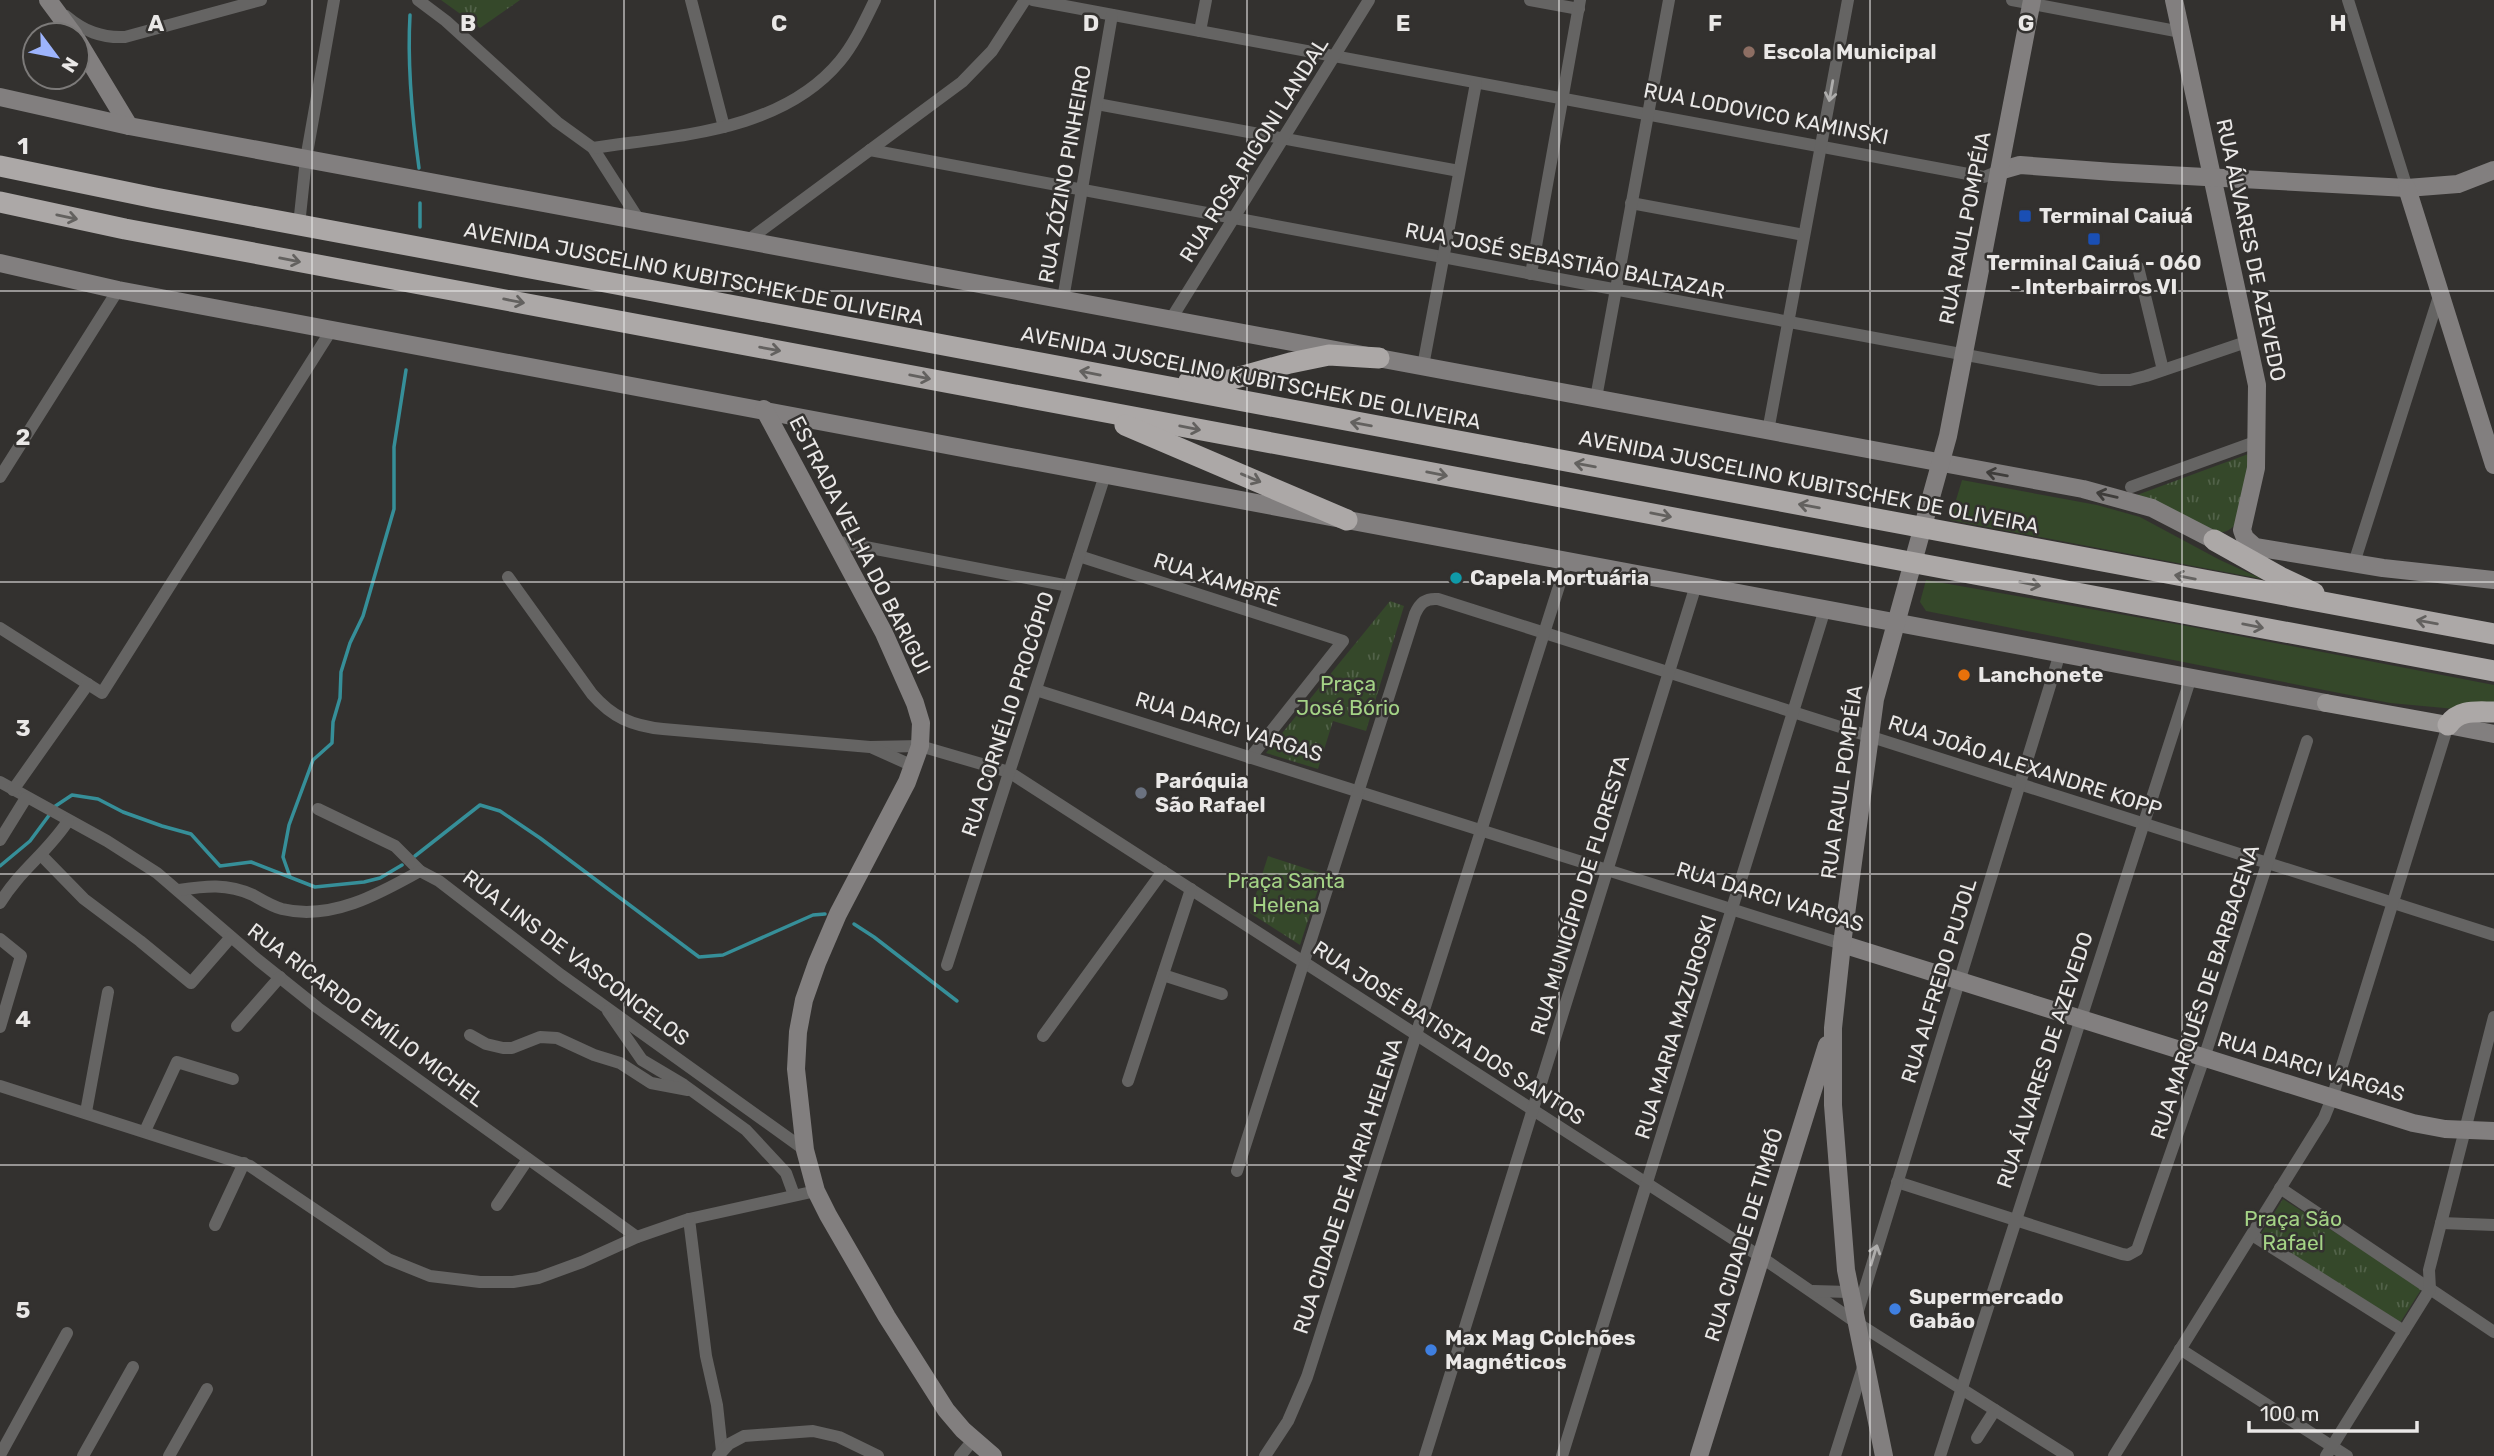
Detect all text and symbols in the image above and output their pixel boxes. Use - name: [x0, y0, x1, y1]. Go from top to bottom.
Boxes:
- text: A: [148, 9, 165, 37]
- text: B: [460, 9, 476, 37]
- text: C: [771, 9, 787, 37]
- text: D: [1083, 9, 1099, 37]
- text: E: [1396, 9, 1410, 37]
- text: F: [1708, 9, 1722, 37]
- text: G: [2018, 9, 2034, 37]
- text: H: [2329, 9, 2347, 37]
- north arrow: [21, 21, 91, 91]
- street label: RUA ROSA RIGONI LANDAL: [1174, 33, 1333, 267]
- place label: Escola Municipal: [1763, 39, 1937, 64]
- marker: Escola Municipal: [1741, 44, 1757, 60]
- text: N: [57, 53, 83, 77]
- street label: RUA ZÓZINO PINHEIRO: [1033, 63, 1096, 285]
- street label: RUA LODOVICO KAMINSKI: [1642, 77, 1891, 150]
- one-way arrow: [1824, 79, 1837, 102]
- street label: RUA ÁLVARES DE AZEVEDO: [2211, 116, 2292, 384]
- street label: RUA RAUL POMPÉIA: [1934, 129, 1995, 326]
- text: 1: [17, 132, 29, 160]
- place label: Terminal Caiuá: [2039, 203, 2193, 228]
- marker: Terminal Caiuá: [2017, 208, 2033, 224]
- one-way arrow: [55, 210, 78, 224]
- street label: AVENIDA JUSCELINO KUBITSCHEK DE OLIVEIRA: [462, 217, 926, 330]
- street label: RUA JOSÉ SEBASTIÃO BALTAZAR: [1403, 217, 1727, 304]
- marker: Terminal Caiuá - 060 - Interbairros VI: [2086, 231, 2102, 247]
- place label: Terminal Caiuá - 060 - Interbairros VI: [1986, 250, 2202, 299]
- one-way arrow: [278, 253, 301, 267]
- one-way arrow: [502, 295, 525, 309]
- street label: AVENIDA JUSCELINO KUBITSCHEK DE OLIVEIRA: [1019, 321, 1483, 434]
- one-way arrow: [758, 343, 781, 356]
- one-way arrow: [1079, 366, 1101, 379]
- one-way arrow: [908, 371, 931, 384]
- street label: ESTRADA VELHA DO BARIGUI: [784, 412, 936, 678]
- one-way arrow: [1350, 416, 1373, 430]
- one-way arrow: [1178, 421, 1201, 435]
- text: 2: [16, 423, 30, 451]
- street label: AVENIDA JUSCELINO KUBITSCHEK DE OLIVEIRA: [1577, 425, 2041, 538]
- one-way arrow: [1574, 458, 1597, 471]
- one-way arrow: [1986, 466, 2009, 480]
- one-way arrow: [1425, 468, 1448, 481]
- one-way arrow: [1240, 473, 1261, 486]
- one-way arrow: [2096, 488, 2119, 501]
- one-way arrow: [1798, 499, 1821, 513]
- one-way arrow: [1649, 509, 1672, 523]
- street label: RUA XAMBRÊ: [1151, 547, 1284, 612]
- place label: Capela Mortuária: [1470, 565, 1649, 590]
- marker: Capela Mortuária: [1448, 570, 1464, 586]
- one-way arrow: [2174, 570, 2197, 583]
- one-way arrow: [2018, 578, 2041, 591]
- street label: RUA CORNÉLIO PROCÓPIO: [956, 588, 1059, 840]
- one-way arrow: [2416, 615, 2439, 628]
- one-way arrow: [2241, 620, 2264, 633]
- place label: Lanchonete: [1978, 662, 2104, 687]
- marker: Lanchonete: [1956, 667, 1972, 683]
- park label: Praça José Bório: [1296, 671, 1400, 720]
- street label: RUA RAUL POMPÉIA: [1815, 683, 1868, 881]
- street label: RUA DARCI VARGAS: [1132, 686, 1326, 767]
- street label: RUA JOÃO ALEXANDRE KOPP: [1885, 709, 2165, 822]
- text: 3: [15, 714, 31, 742]
- street label: RUA MUNICÍPIO DE FLORESTA: [1525, 752, 1634, 1038]
- place label: Paróquia São Rafael: [1155, 768, 1265, 817]
- marker: Paróquia São Rafael: [1133, 785, 1149, 801]
- street label: RUA MARQUÊS DE BARBACENA: [2145, 841, 2264, 1142]
- street label: RUA DARCI VARGAS: [1673, 856, 1867, 937]
- street label: RUA LINS DE VASCONCELOS: [458, 864, 694, 1051]
- park label: Praça Santa Helena: [1227, 868, 1345, 917]
- street label: RUA ALFREDO PUJOL: [1896, 876, 1982, 1086]
- street label: RUA MARIA MAZUROSKI: [1629, 912, 1722, 1142]
- street label: RUA RICARDO EMÍLIO MICHEL: [243, 917, 490, 1112]
- street label: RUA ÁLVARES DE AZEVEDO: [1991, 929, 2098, 1191]
- street label: RUA JOSÉ BATISTA DOS SANTOS: [1309, 935, 1590, 1130]
- text: 4: [15, 1005, 31, 1033]
- street label: RUA DARCI VARGAS: [2214, 1026, 2408, 1107]
- street label: RUA CIDADE DE MARIA HELENA: [1288, 1035, 1407, 1337]
- street label: RUA CIDADE DE TIMBÓ: [1699, 1125, 1788, 1345]
- park label: Praça São Rafael: [2244, 1206, 2342, 1255]
- one-way arrow: [1869, 1245, 1882, 1267]
- place label: Supermercado Gabão: [1909, 1284, 2064, 1333]
- text: 5: [16, 1296, 31, 1324]
- marker: Supermercado Gabão: [1887, 1301, 1903, 1317]
- place label: Max Mag Colchões Magnéticos: [1445, 1325, 1636, 1374]
- marker: Max Mag Colchões Magnéticos: [1423, 1342, 1439, 1358]
- scale bar: [2249, 1390, 2417, 1434]
- text: 100 m: [2260, 1401, 2319, 1426]

